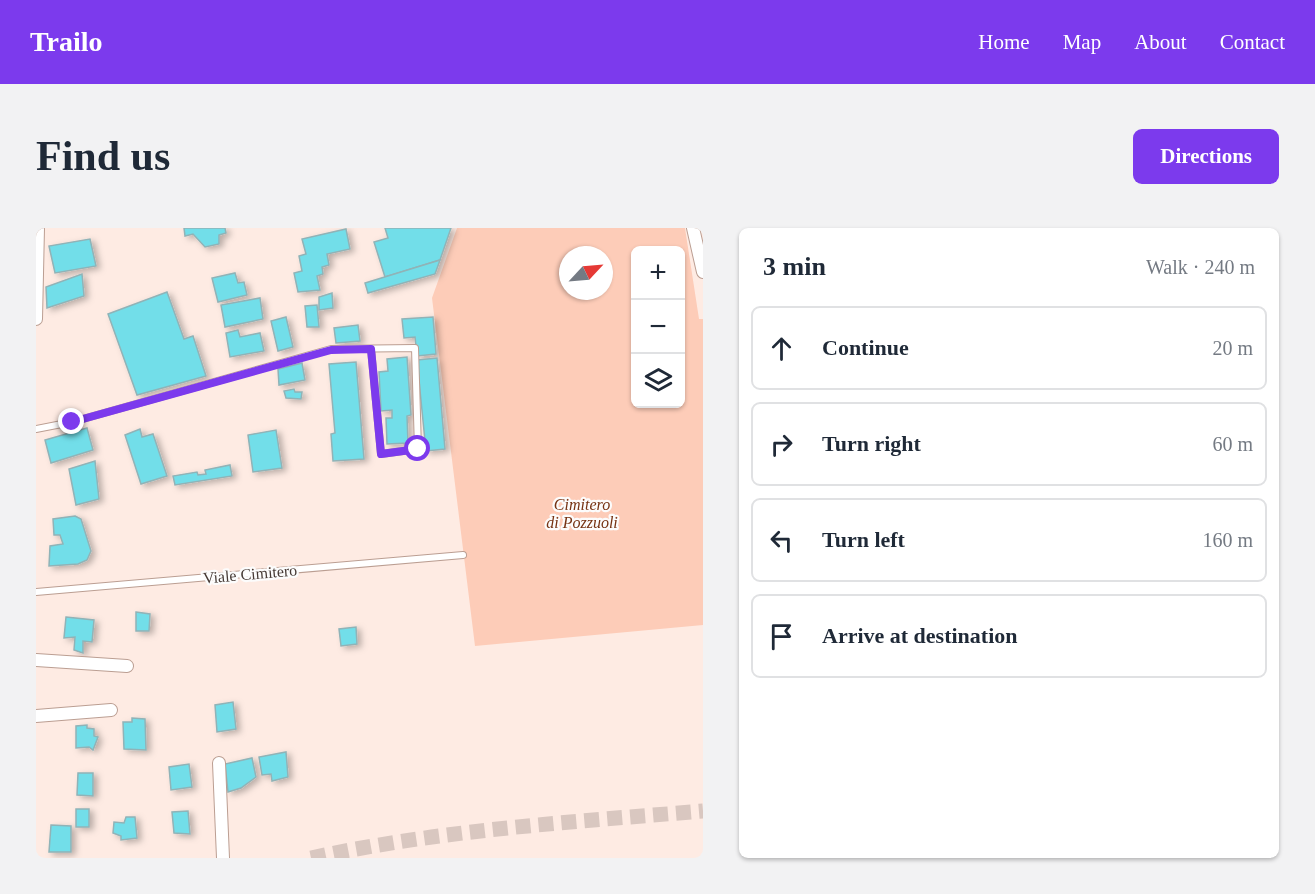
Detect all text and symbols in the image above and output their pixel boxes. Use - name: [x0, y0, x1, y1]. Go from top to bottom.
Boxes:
- text: Trailo: [30, 26, 103, 57]
- text: Home: [978, 30, 1030, 54]
- text: Map: [1063, 30, 1101, 54]
- text: About: [1134, 30, 1187, 54]
- text: Contact: [1220, 30, 1285, 54]
- button: Directions: [1133, 129, 1279, 184]
- text: Find us: [36, 133, 170, 179]
- north arrow: [559, 246, 613, 300]
- map controls: [631, 246, 685, 408]
- button: +: [631, 246, 685, 300]
- text: 3 min: [763, 252, 826, 281]
- text: Walk · 240 m: [1146, 256, 1255, 278]
- button: −: [631, 300, 685, 354]
- icon: ahead: [765, 332, 798, 365]
- text: Continue: [822, 335, 909, 360]
- text: 20 m: [1212, 337, 1253, 359]
- button: layers: [631, 354, 685, 408]
- route end: [58, 408, 84, 434]
- icon: right: [765, 428, 798, 461]
- text: Turn right: [822, 431, 921, 456]
- text: 60 m: [1212, 433, 1253, 455]
- route start: [404, 435, 430, 461]
- park label: Cimitero di Pozzuoli: [546, 496, 618, 531]
- icon: left: [765, 524, 798, 557]
- text: Turn left: [822, 527, 905, 552]
- text: 160 m: [1202, 529, 1253, 551]
- street label: Viale Cimitero: [202, 561, 298, 587]
- icon: arrive: [765, 620, 798, 653]
- text: Arrive at destination: [822, 623, 1018, 648]

